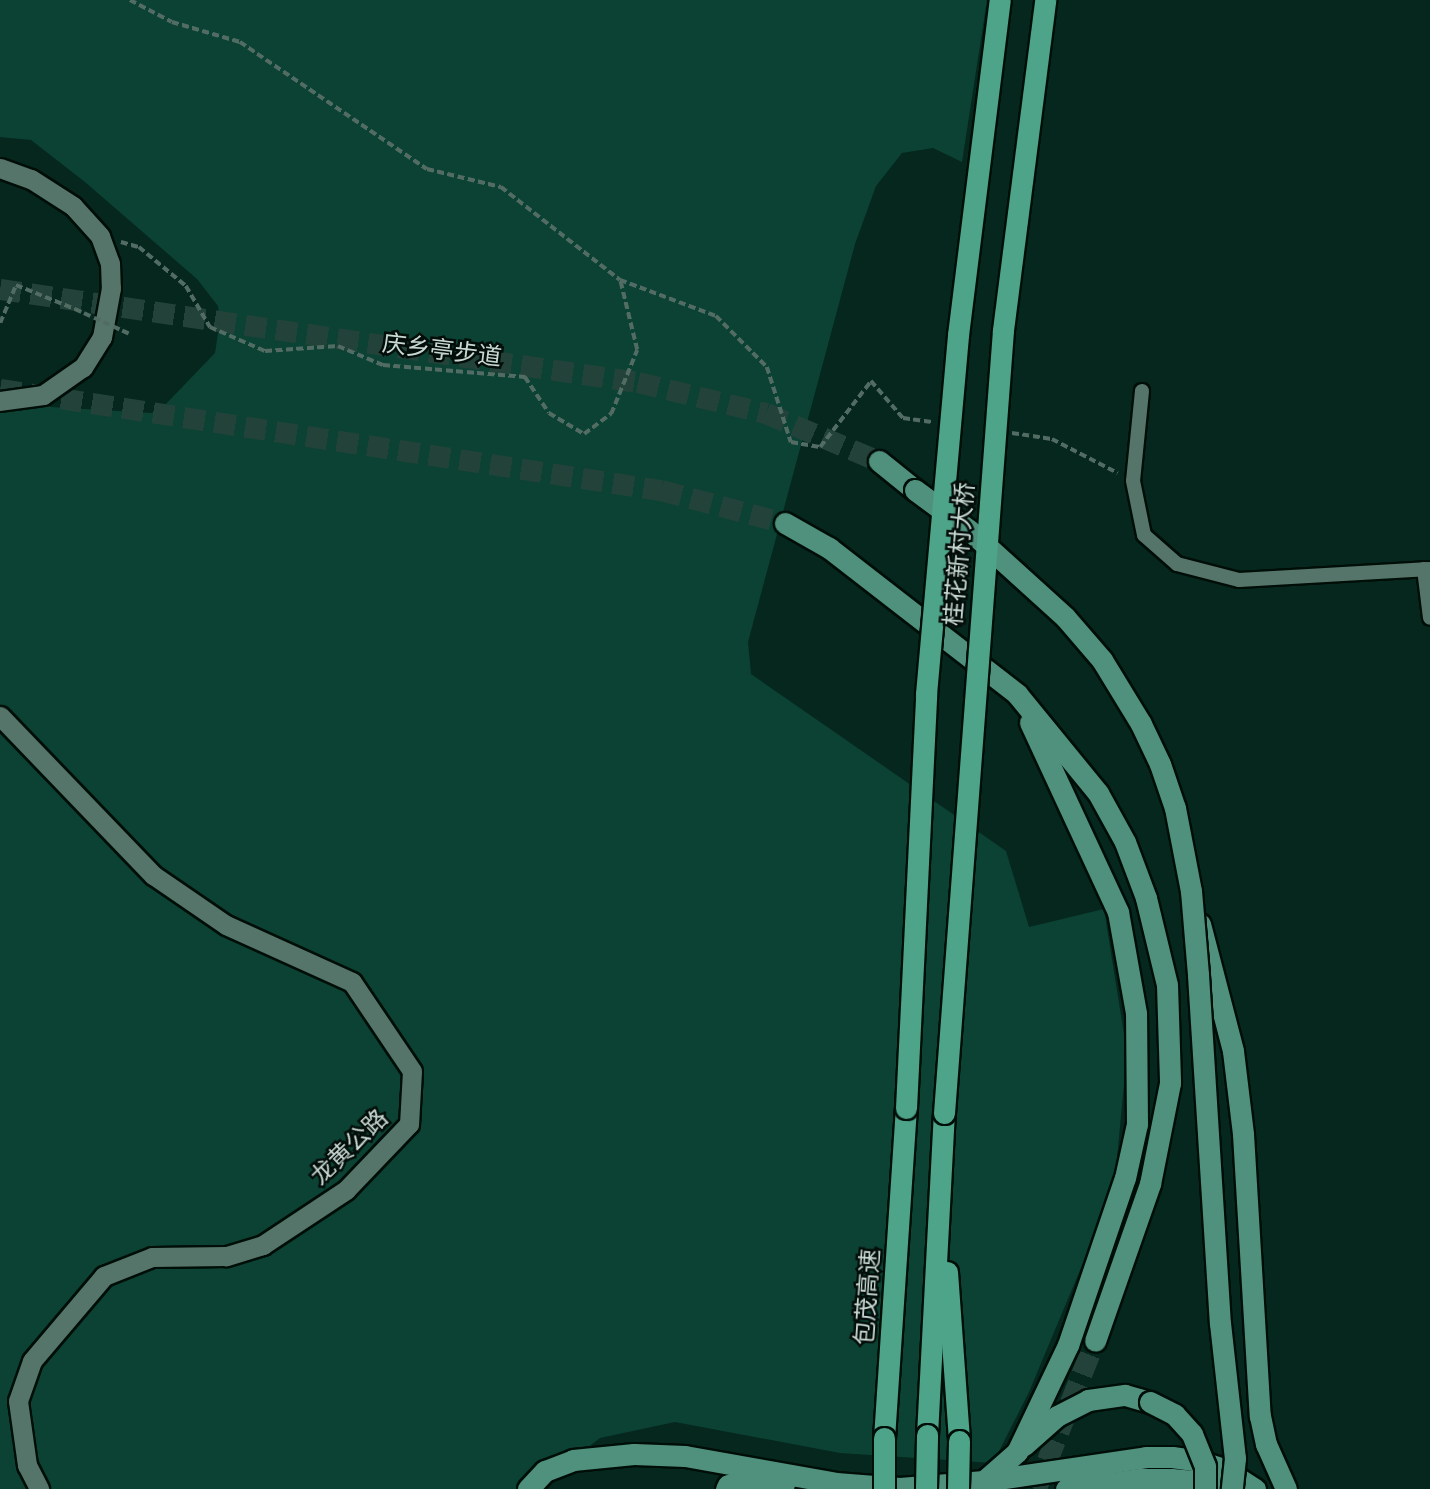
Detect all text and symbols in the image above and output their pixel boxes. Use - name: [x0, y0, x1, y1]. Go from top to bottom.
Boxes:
- street label: 庆乡亭步道: [381, 328, 503, 372]
- street label: 桂花新村大桥: [938, 481, 980, 627]
- street label: 龙黄公路: [304, 1103, 394, 1191]
- street label: 包茂高速: [849, 1248, 885, 1346]

